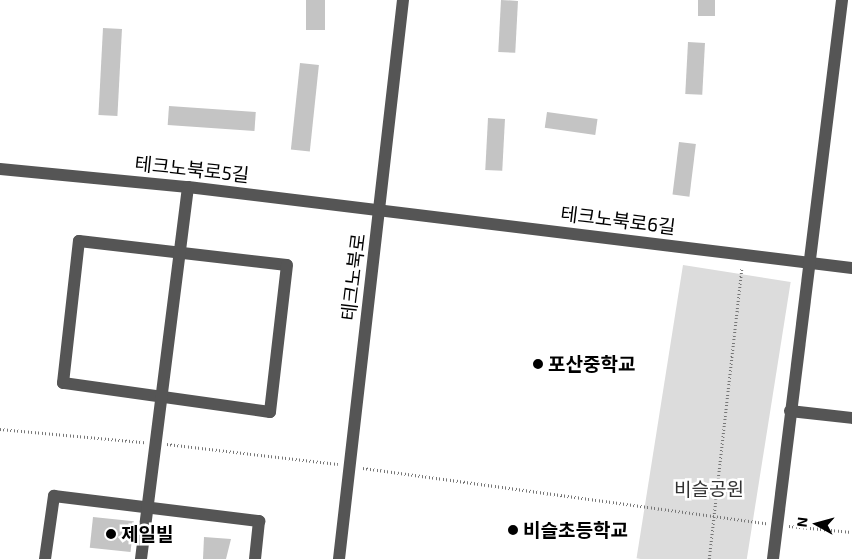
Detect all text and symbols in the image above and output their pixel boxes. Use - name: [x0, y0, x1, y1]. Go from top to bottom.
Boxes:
- street label: 테크노북로5길: [134, 152, 250, 186]
- street label: 테크노북로6길: [559, 202, 677, 238]
- street label: 테크노북로: [336, 232, 370, 322]
- place label: 포산중학교: [548, 353, 635, 375]
- marker: 포산중학교: [532, 358, 544, 370]
- park label: 비슬공원: [674, 478, 744, 500]
- north arrow: [792, 499, 842, 549]
- text: N: [793, 516, 811, 528]
- place label: 비슬초등학교: [523, 519, 628, 541]
- place label: 제일빌: [121, 523, 173, 545]
- marker: 비슬초등학교: [507, 524, 519, 536]
- marker: 제일빌: [105, 528, 117, 540]

